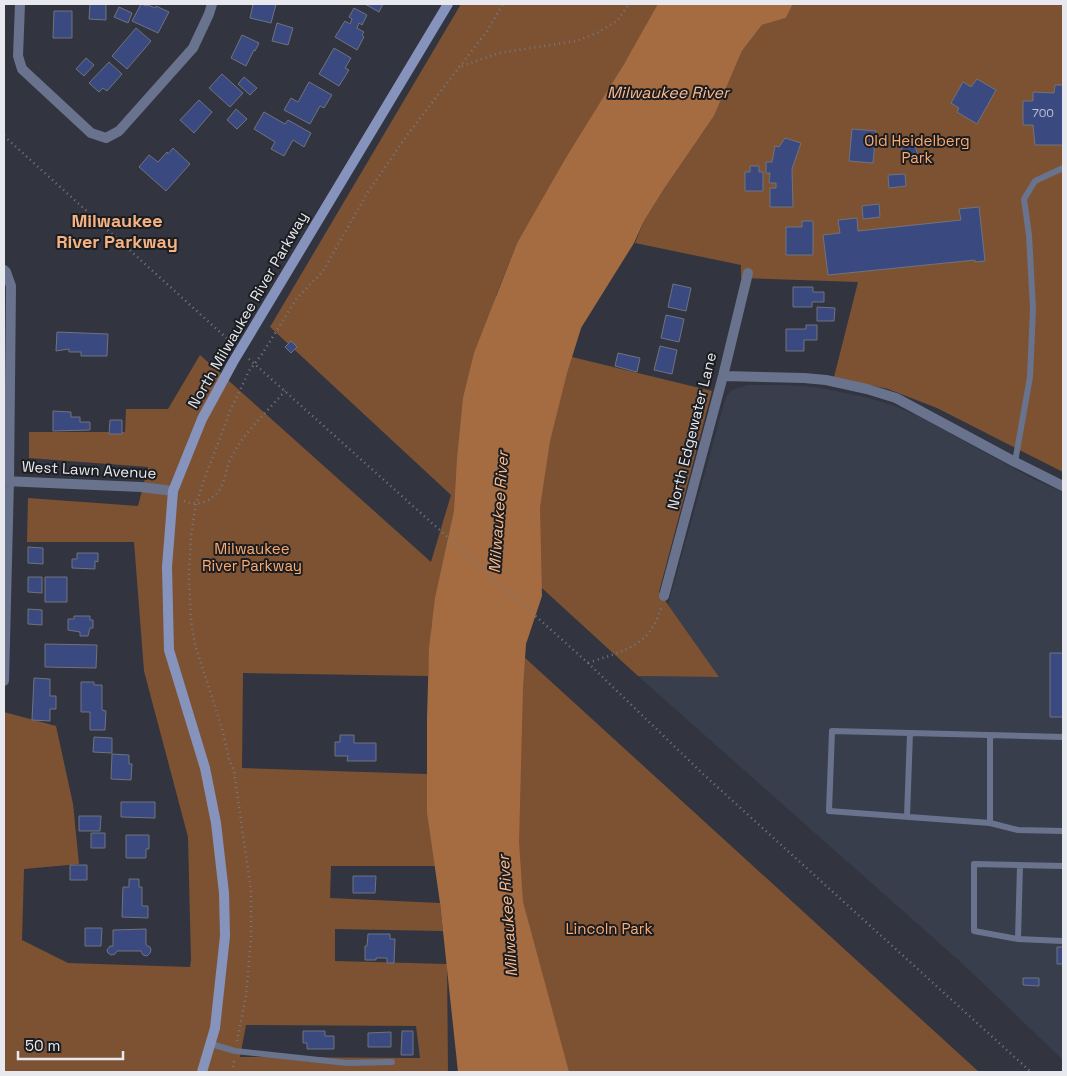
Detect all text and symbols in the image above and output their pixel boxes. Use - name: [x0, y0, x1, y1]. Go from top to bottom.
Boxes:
- water label: Milwaukee River: [607, 82, 731, 103]
- house number: 700: [1032, 105, 1054, 121]
- park label: Old Heidelberg Park: [864, 131, 970, 167]
- street label: North Milwaukee River Parkway: [183, 208, 312, 411]
- district label: Milwaukee River Parkway: [56, 209, 178, 253]
- street label: North Edgewater Lane: [663, 350, 720, 511]
- water label: Milwaukee River: [484, 448, 513, 574]
- street label: West Lawn Avenue: [21, 456, 157, 483]
- park label: Milwaukee River Parkway: [202, 539, 302, 575]
- water label: Milwaukee River: [493, 852, 522, 978]
- park label: Lincoln Park: [565, 919, 653, 938]
- scale bar: [18, 1028, 122, 1060]
- text: 50 m: [25, 1036, 60, 1055]

